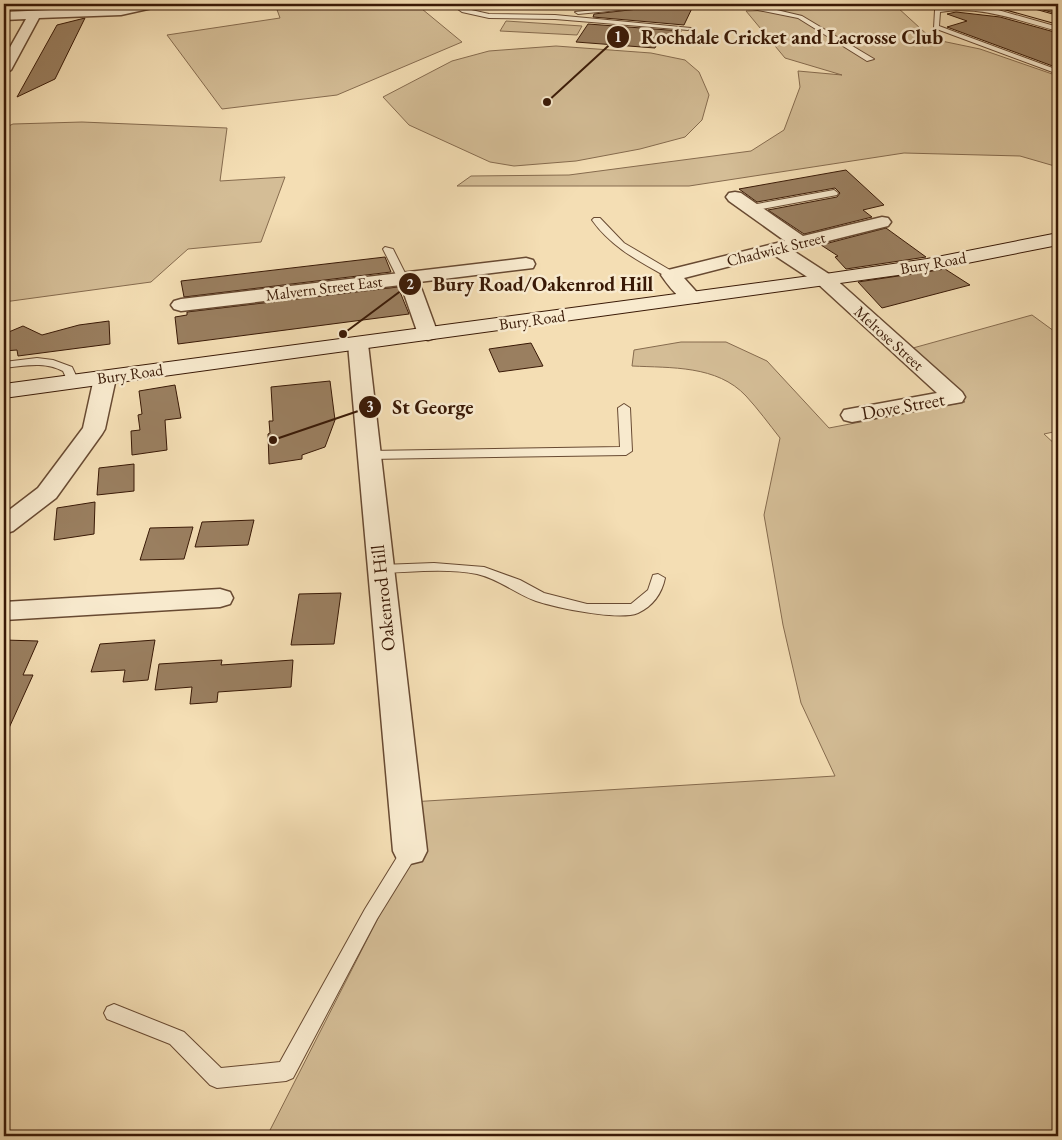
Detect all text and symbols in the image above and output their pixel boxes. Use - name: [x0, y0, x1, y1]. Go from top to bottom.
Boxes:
- callout: Rochdale Cricket and Lacrosse Club: [606, 20, 952, 55]
- text: Rochdale Cricket and Lacrosse Club: [641, 24, 943, 50]
- text: 1: [614, 27, 622, 46]
- street label: Chadwick Street: [724, 227, 828, 271]
- street label: Bury Road: [898, 247, 969, 279]
- callout: Bury Road/Oakenrod Hill: [398, 266, 663, 301]
- street label: Malvern Street East: [264, 270, 384, 306]
- text: Bury Road/Oakenrod Hill: [433, 271, 654, 297]
- text: 2: [406, 274, 414, 293]
- street label: Melrose Street: [850, 301, 928, 375]
- street label: Bury Road: [497, 305, 567, 335]
- street label: Bury Road: [95, 359, 165, 389]
- street label: Dove Street: [859, 386, 947, 426]
- callout: St George: [357, 389, 483, 424]
- text: St George: [392, 394, 474, 420]
- text: 3: [366, 397, 374, 416]
- street label: Oakenrod Hill: [365, 543, 401, 652]

